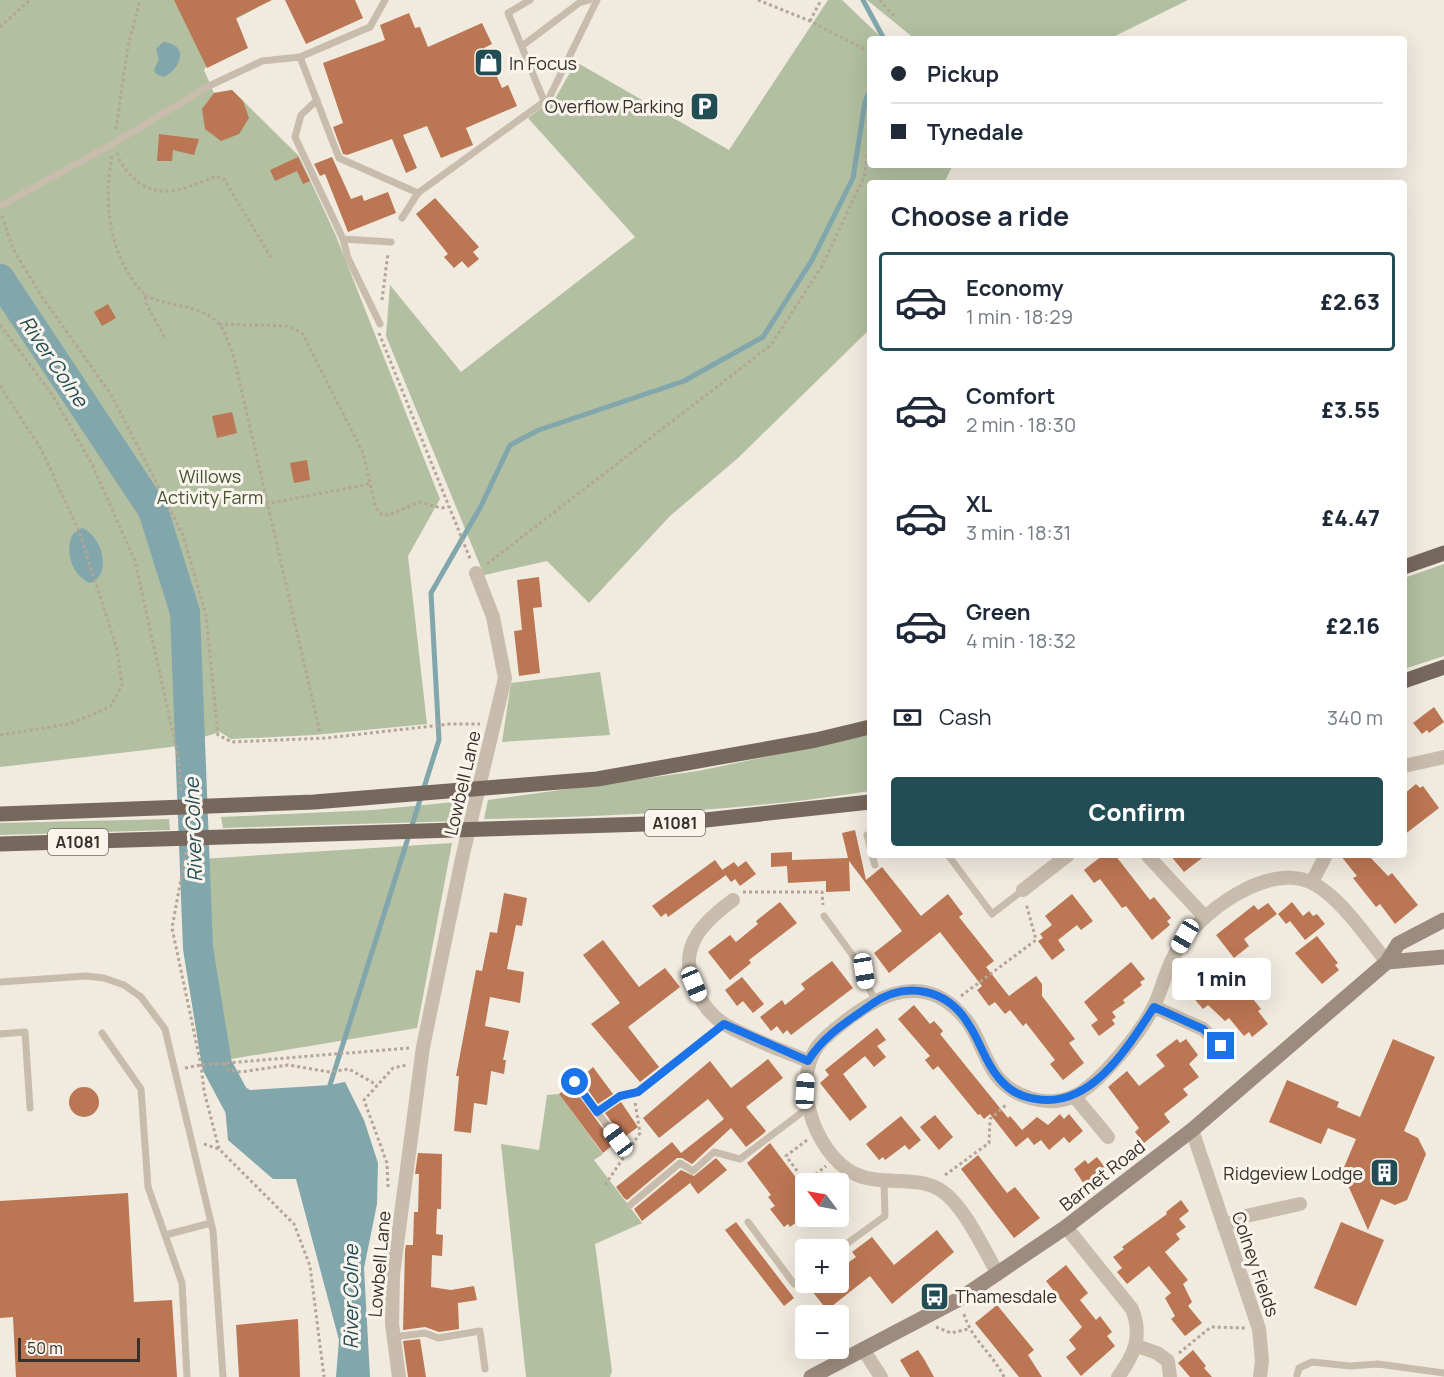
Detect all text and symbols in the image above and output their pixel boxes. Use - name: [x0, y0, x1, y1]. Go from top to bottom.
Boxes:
- shop icon: In Focus: [472, 47, 504, 79]
- place label: In Focus: [509, 51, 577, 75]
- text: Pickup: [927, 59, 999, 89]
- parking icon: Overflow Parking: [689, 90, 721, 122]
- place label: Overflow Parking: [545, 94, 684, 118]
- text: Tynedale: [927, 117, 1024, 147]
- text: Choose a ride: [891, 197, 1069, 234]
- text: Economy: [966, 273, 1064, 303]
- icon: car: [894, 275, 948, 329]
- text: £2.63: [1320, 287, 1380, 317]
- text: 1 min · 18:29: [966, 303, 1073, 330]
- water label: River Colne: [14, 310, 95, 413]
- text: Comfort: [966, 381, 1055, 411]
- icon: car: [894, 383, 948, 437]
- text: £3.55: [1321, 395, 1380, 425]
- text: 2 min · 18:30: [966, 411, 1076, 438]
- park label: Willows Activity Farm: [157, 464, 263, 509]
- text: XL: [966, 489, 992, 519]
- icon: car: [894, 491, 948, 545]
- text: £4.47: [1322, 503, 1380, 533]
- text: 3 min · 18:31: [966, 519, 1071, 546]
- text: Green: [966, 597, 1031, 627]
- icon: car: [894, 599, 948, 653]
- text: £2.16: [1326, 611, 1380, 641]
- text: 4 min · 18:32: [966, 627, 1076, 654]
- icon: cash: [891, 701, 924, 734]
- text: Cash: [939, 702, 992, 732]
- text: 340 m: [1327, 704, 1383, 731]
- street label: Lowbell Lane: [438, 728, 486, 838]
- water label: River Colne: [178, 776, 208, 883]
- button: Confirm: [891, 777, 1383, 846]
- road number: A1081: [645, 810, 705, 836]
- road number: A1081: [48, 829, 108, 855]
- car: [1168, 916, 1202, 956]
- car: [852, 952, 876, 990]
- callout: 1 min: [1172, 959, 1270, 1001]
- car: [679, 964, 709, 1004]
- text: 1 min: [1196, 965, 1247, 992]
- route end: [1207, 1032, 1234, 1059]
- route start: [561, 1068, 588, 1095]
- car: [795, 1073, 815, 1109]
- car: [600, 1120, 636, 1160]
- street label: Barnet Road: [1054, 1134, 1150, 1216]
- building icon: Ridgeview Lodge: [1368, 1157, 1400, 1189]
- place label: Ridgeview Lodge: [1223, 1161, 1363, 1185]
- north arrow: [795, 1173, 849, 1227]
- map controls: [795, 1173, 849, 1359]
- street label: Colney Fields: [1227, 1208, 1285, 1320]
- street label: Lowbell Lane: [362, 1210, 396, 1318]
- button: +: [795, 1239, 849, 1293]
- water label: River Colne: [337, 1244, 364, 1349]
- bus stop icon: Thamesdale: [918, 1280, 950, 1312]
- place label: Thamesdale: [955, 1284, 1057, 1308]
- button: −: [795, 1305, 849, 1359]
- scale bar: [18, 1335, 140, 1362]
- text: 50 m: [27, 1337, 63, 1359]

